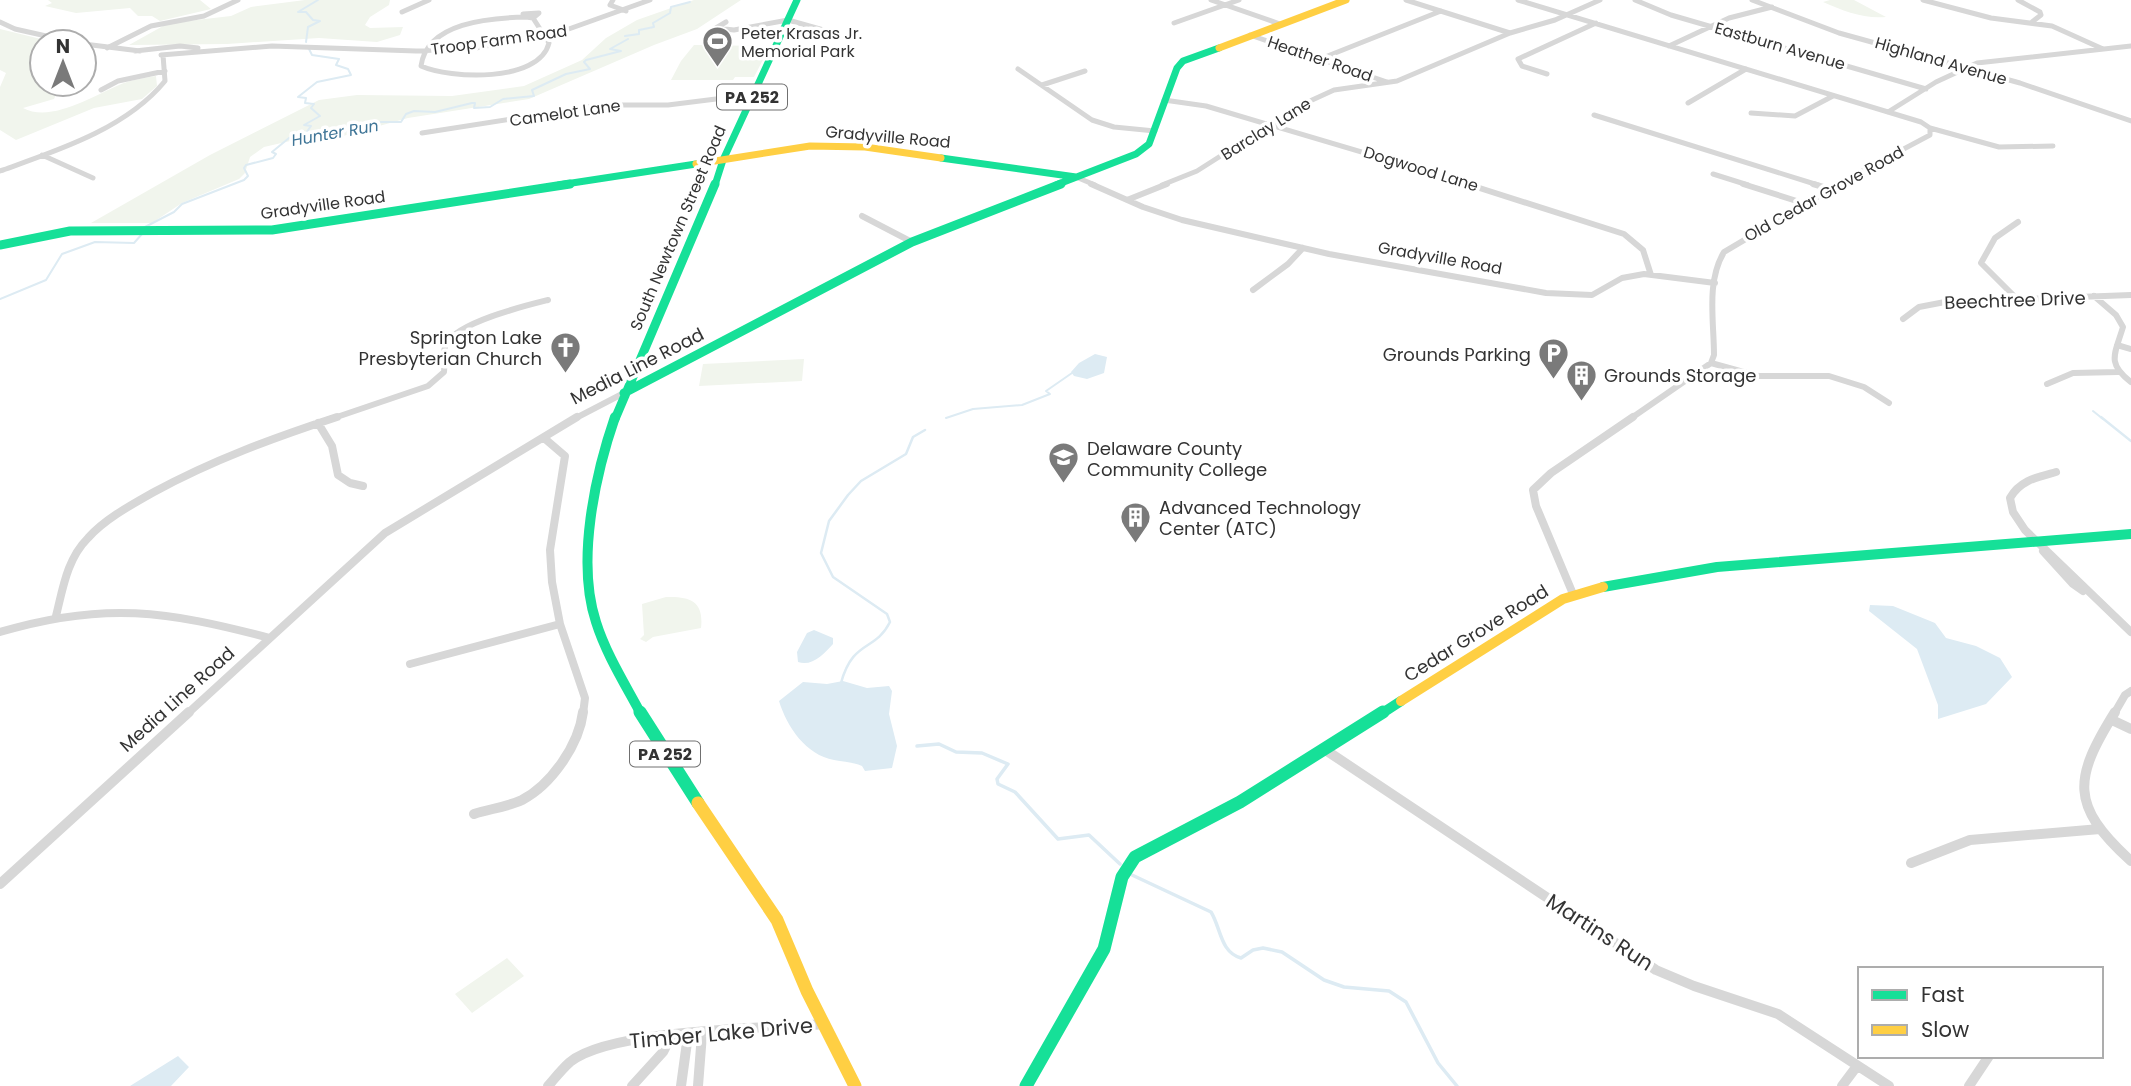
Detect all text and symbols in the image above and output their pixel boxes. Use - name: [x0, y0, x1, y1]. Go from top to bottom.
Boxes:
- street label: Eastburn Avenue: [1712, 16, 1848, 76]
- street label: Troop Farm Road: [429, 19, 569, 61]
- place label: Peter Krasas Jr. Memorial Park: [741, 22, 862, 63]
- sports icon: Peter Krasas Jr. Memorial Park: [701, 25, 735, 69]
- north arrow: [28, 28, 98, 98]
- street label: Heather Road: [1264, 30, 1376, 88]
- street label: Highland Avenue: [1872, 31, 2010, 91]
- text: N: [56, 33, 70, 60]
- road number: PA 252: [717, 85, 787, 110]
- street label: Barclay Lane: [1217, 92, 1316, 166]
- street label: Camelot Lane: [508, 94, 622, 132]
- water label: Hunter Run: [290, 114, 380, 152]
- street label: Gradyville Road: [824, 120, 952, 154]
- street label: South Newtown Street Road: [624, 122, 732, 334]
- street label: Dogwood Lane: [1361, 141, 1481, 197]
- street label: Old Cedar Grove Road: [1740, 141, 1908, 247]
- street label: Gradyville Road: [259, 185, 387, 225]
- street label: Gradyville Road: [1376, 236, 1504, 280]
- street label: Beechtree Drive: [1944, 285, 2086, 315]
- street label: Media Line Road: [566, 322, 708, 410]
- place label: Springton Lake Presbyterian Church: [359, 325, 542, 371]
- church icon: Springton Lake Presbyterian Church: [548, 330, 582, 374]
- parking icon: Grounds Parking: [1537, 337, 1571, 381]
- place label: Grounds Parking: [1383, 342, 1531, 367]
- building icon: Grounds Storage: [1564, 358, 1598, 402]
- place label: Grounds Storage: [1604, 363, 1757, 388]
- place label: Delaware County Community College: [1087, 436, 1267, 482]
- school or university icon: Delaware County Community College: [1047, 441, 1081, 485]
- place label: Advanced Technology Center (ATC): [1159, 495, 1361, 541]
- building icon: Advanced Technology Center (ATC): [1119, 500, 1153, 544]
- street label: Cedar Grove Road: [1399, 578, 1553, 688]
- street label: Media Line Road: [114, 641, 240, 757]
- road number: PA 252: [630, 741, 700, 766]
- street label: Martins Run: [1541, 886, 1659, 978]
- legend: [1858, 967, 2103, 1058]
- text: Fast: [1921, 980, 1964, 1009]
- street label: Timber Lake Drive: [628, 1011, 814, 1055]
- text: Slow: [1921, 1015, 1969, 1044]

